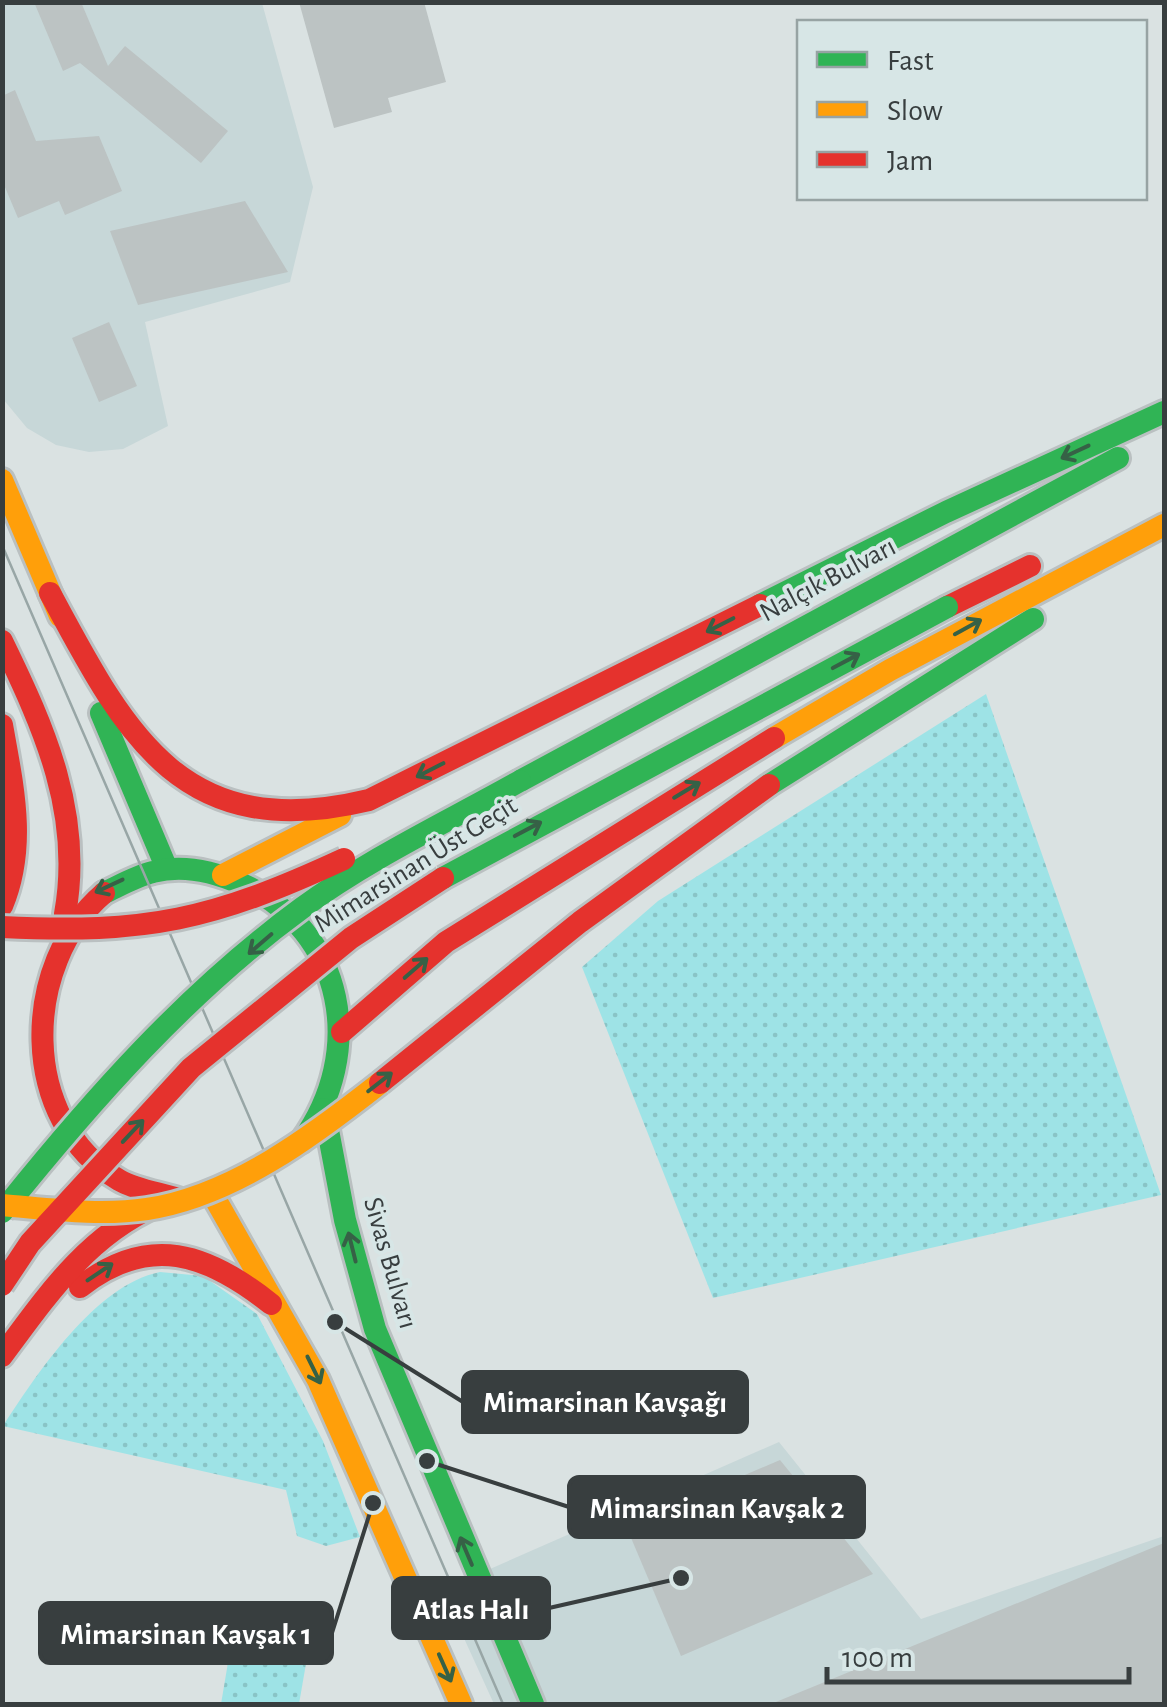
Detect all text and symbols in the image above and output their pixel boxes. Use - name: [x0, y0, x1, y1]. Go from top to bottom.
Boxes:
- legend: [797, 20, 1147, 200]
- text: Fast: [887, 46, 934, 76]
- text: Slow: [887, 96, 943, 126]
- text: Jam: [887, 146, 933, 176]
- one-way arrow: [1061, 444, 1091, 462]
- street label: Nalçık Bulvarı: [755, 533, 901, 627]
- one-way arrow: [706, 616, 736, 635]
- one-way arrow: [953, 617, 983, 637]
- one-way arrow: [831, 651, 861, 670]
- one-way arrow: [415, 761, 445, 780]
- one-way arrow: [672, 780, 701, 800]
- street label: Mimarsinan Üst Geçit: [309, 790, 522, 939]
- one-way arrow: [513, 819, 543, 838]
- one-way arrow: [95, 877, 125, 896]
- one-way arrow: [248, 933, 274, 955]
- one-way arrow: [402, 958, 428, 980]
- one-way arrow: [366, 1072, 393, 1093]
- one-way arrow: [121, 1119, 144, 1144]
- street label: Sivas Bulvarı: [358, 1194, 422, 1332]
- one-way arrow: [341, 1232, 360, 1263]
- one-way arrow: [85, 1261, 113, 1282]
- one-way arrow: [305, 1355, 324, 1385]
- callout: Mimarsinan Kavşağı: [463, 1372, 747, 1432]
- text: Mimarsinan Kavşağı: [483, 1388, 727, 1418]
- callout: Mimarsinan Kavşak 2: [569, 1477, 864, 1537]
- text: Mimarsinan Kavşak 2: [590, 1494, 844, 1524]
- one-way arrow: [456, 1536, 474, 1567]
- callout: Atlas Halı: [393, 1578, 549, 1638]
- text: Atlas Halı: [413, 1595, 529, 1625]
- callout: Mimarsinan Kavşak 1: [40, 1603, 332, 1663]
- text: Mimarsinan Kavşak 1: [60, 1620, 312, 1650]
- scale bar: [827, 1622, 1130, 1684]
- text: 100 m: [842, 1643, 913, 1673]
- one-way arrow: [437, 1652, 455, 1683]

